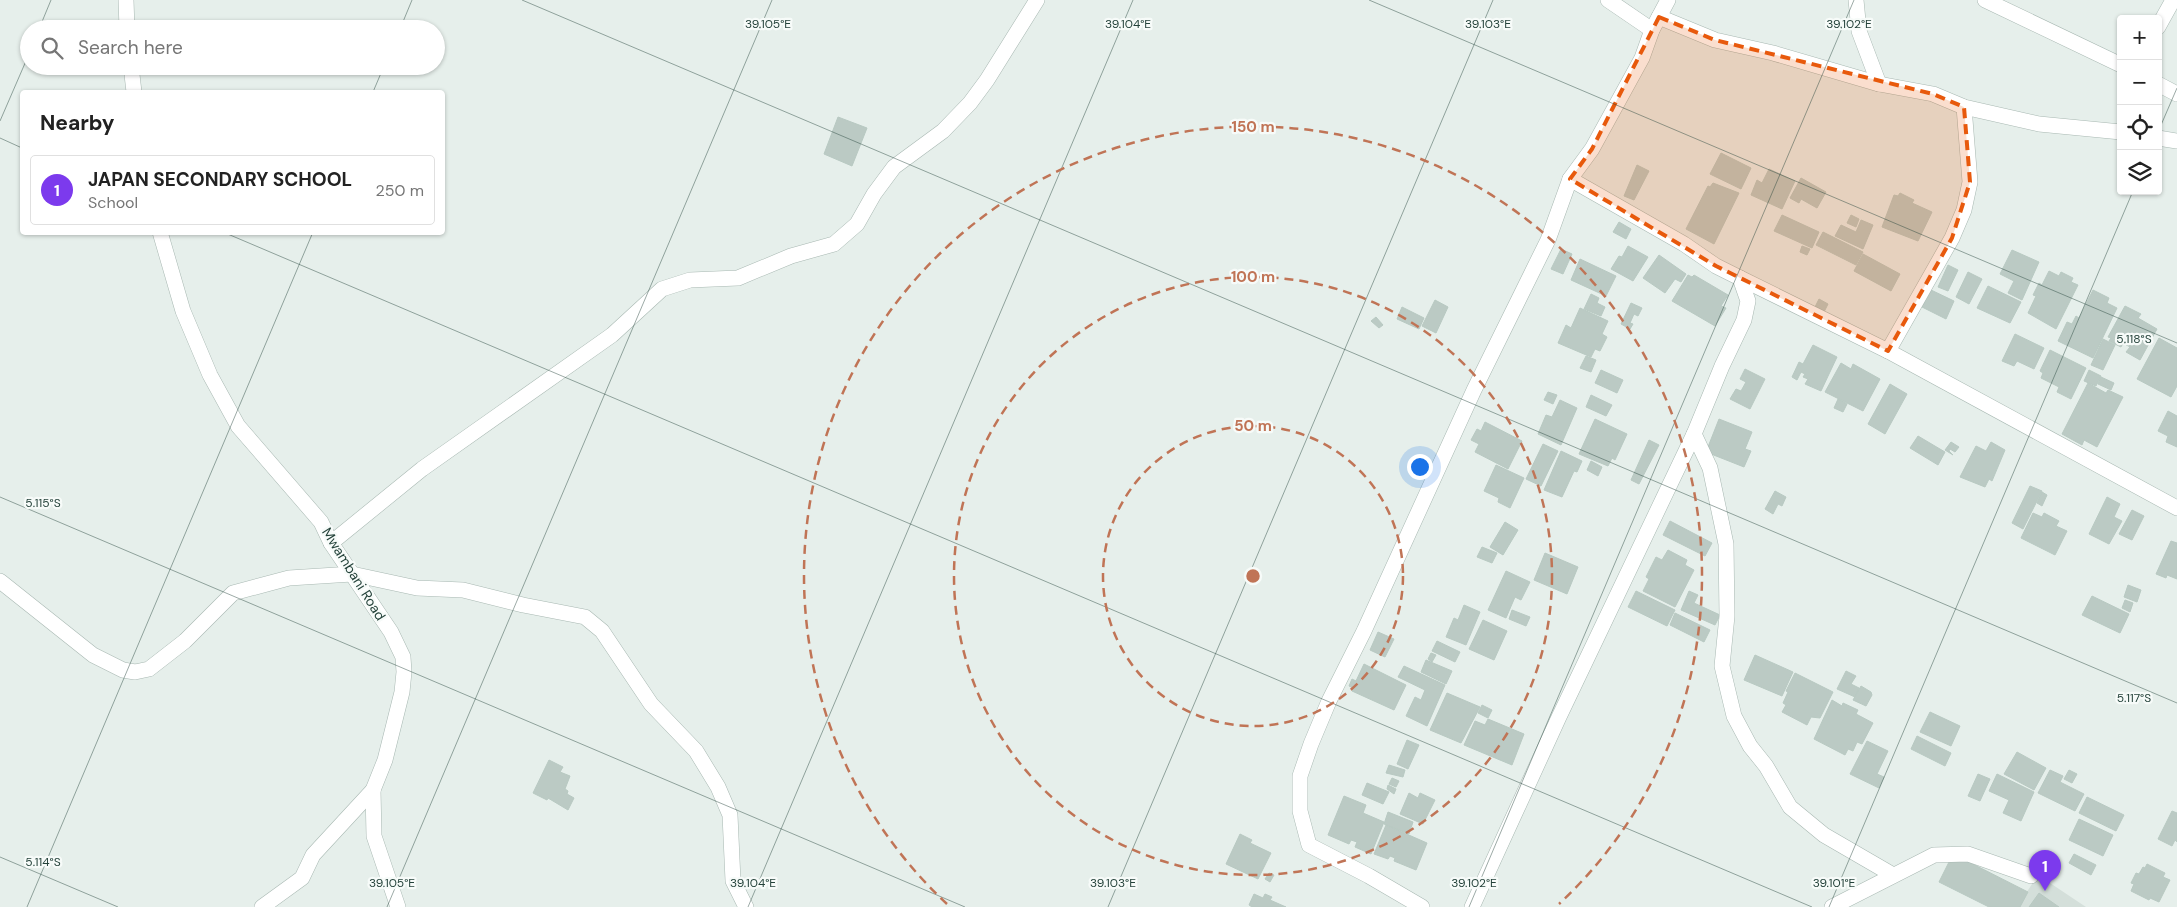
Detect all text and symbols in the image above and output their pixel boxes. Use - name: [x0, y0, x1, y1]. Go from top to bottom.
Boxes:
- map controls: [2117, 15, 2162, 195]
- button: +: [2117, 15, 2162, 60]
- text: 39.105°E: [745, 16, 791, 32]
- text: 39.104°E: [1105, 16, 1151, 32]
- text: 39.103°E: [1465, 16, 1511, 32]
- text: 39.102°E: [1826, 16, 1872, 32]
- search box: [20, 20, 445, 75]
- icon: search: [38, 34, 66, 62]
- text: Search here: [78, 35, 183, 60]
- button: −: [2117, 60, 2162, 105]
- button: locate: [2117, 105, 2162, 150]
- text: Nearby: [40, 109, 114, 137]
- text: 150 m: [1232, 117, 1275, 137]
- button: layers: [2117, 150, 2162, 195]
- text: JAPAN SECONDARY SCHOOL: [88, 167, 352, 192]
- text: 1: [54, 180, 60, 201]
- text: 250 m: [376, 180, 424, 201]
- text: School: [88, 192, 138, 213]
- text: 100 m: [1231, 267, 1275, 287]
- text: 5.118°S: [2116, 331, 2152, 347]
- text: 50 m: [1234, 416, 1272, 436]
- your location: [1407, 454, 1433, 480]
- text: 5.115°S: [25, 495, 61, 511]
- street label: Mwambani Road: [318, 524, 390, 624]
- centre of rings: [1244, 567, 1262, 585]
- text: 5.117°S: [2117, 690, 2151, 706]
- pin: 1: [2029, 850, 2061, 891]
- text: 5.114°S: [25, 854, 61, 870]
- text: 39.105°E: [369, 875, 415, 891]
- text: 39.104°E: [730, 875, 776, 891]
- text: 39.103°E: [1090, 875, 1136, 891]
- text: 39.102°E: [1451, 875, 1497, 891]
- text: 39.101°E: [1813, 875, 1856, 891]

